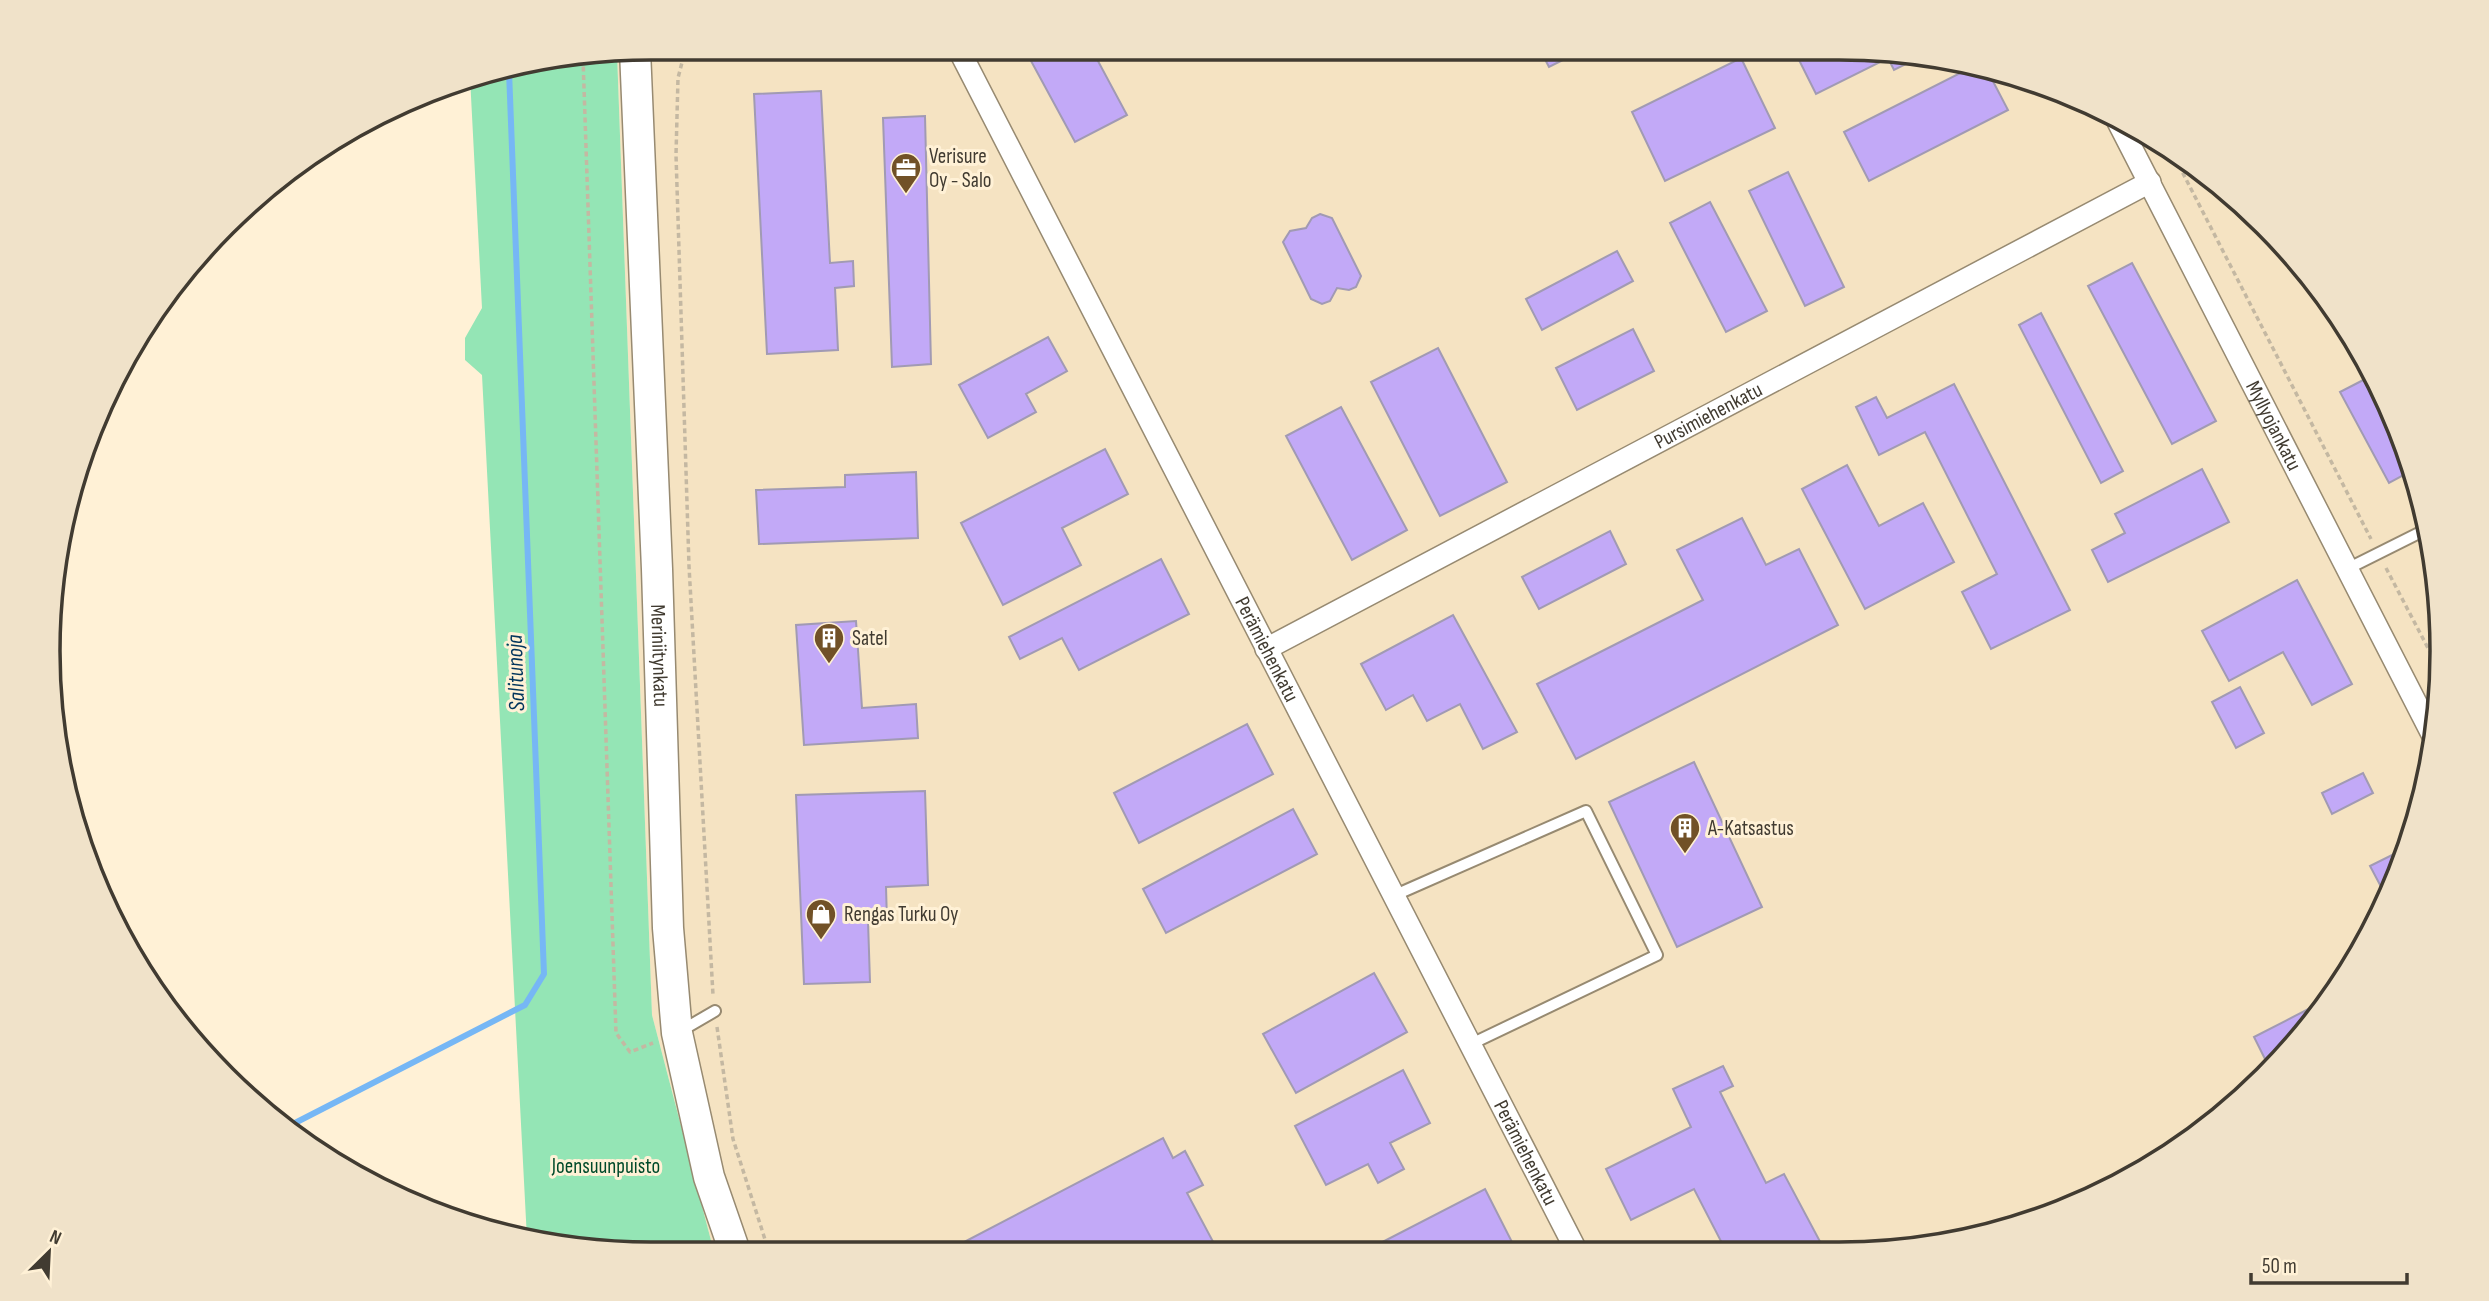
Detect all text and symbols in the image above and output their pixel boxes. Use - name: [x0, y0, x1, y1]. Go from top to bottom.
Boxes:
- place label: Verisure Oy - Salo: [929, 144, 992, 193]
- office icon: Verisure Oy - Salo: [889, 151, 923, 195]
- street label: Pursimiehenkatu: [1650, 377, 1767, 455]
- street label: Myllyojankatu: [2240, 377, 2307, 475]
- street label: Perämiehenkatu: [1229, 593, 1304, 706]
- street label: Meriniitynkatu: [645, 604, 673, 707]
- building icon: Satel: [812, 621, 846, 665]
- place label: Satel: [852, 626, 888, 651]
- water label: Salitunoja: [501, 634, 531, 712]
- building icon: A-Katsastus: [1668, 811, 1702, 855]
- place label: A-Katsastus: [1707, 816, 1794, 841]
- shop icon: Rengas Turku Oy: [804, 897, 838, 941]
- place label: Rengas Turku Oy: [844, 902, 958, 927]
- street label: Perämiehenkatu: [1488, 1096, 1563, 1210]
- park label: Joensuunpuisto: [551, 1154, 660, 1179]
- north arrow: [14, 1217, 84, 1287]
- text: N: [46, 1225, 65, 1250]
- scale bar: [2251, 1242, 2407, 1286]
- text: 50 m: [2262, 1254, 2297, 1279]

